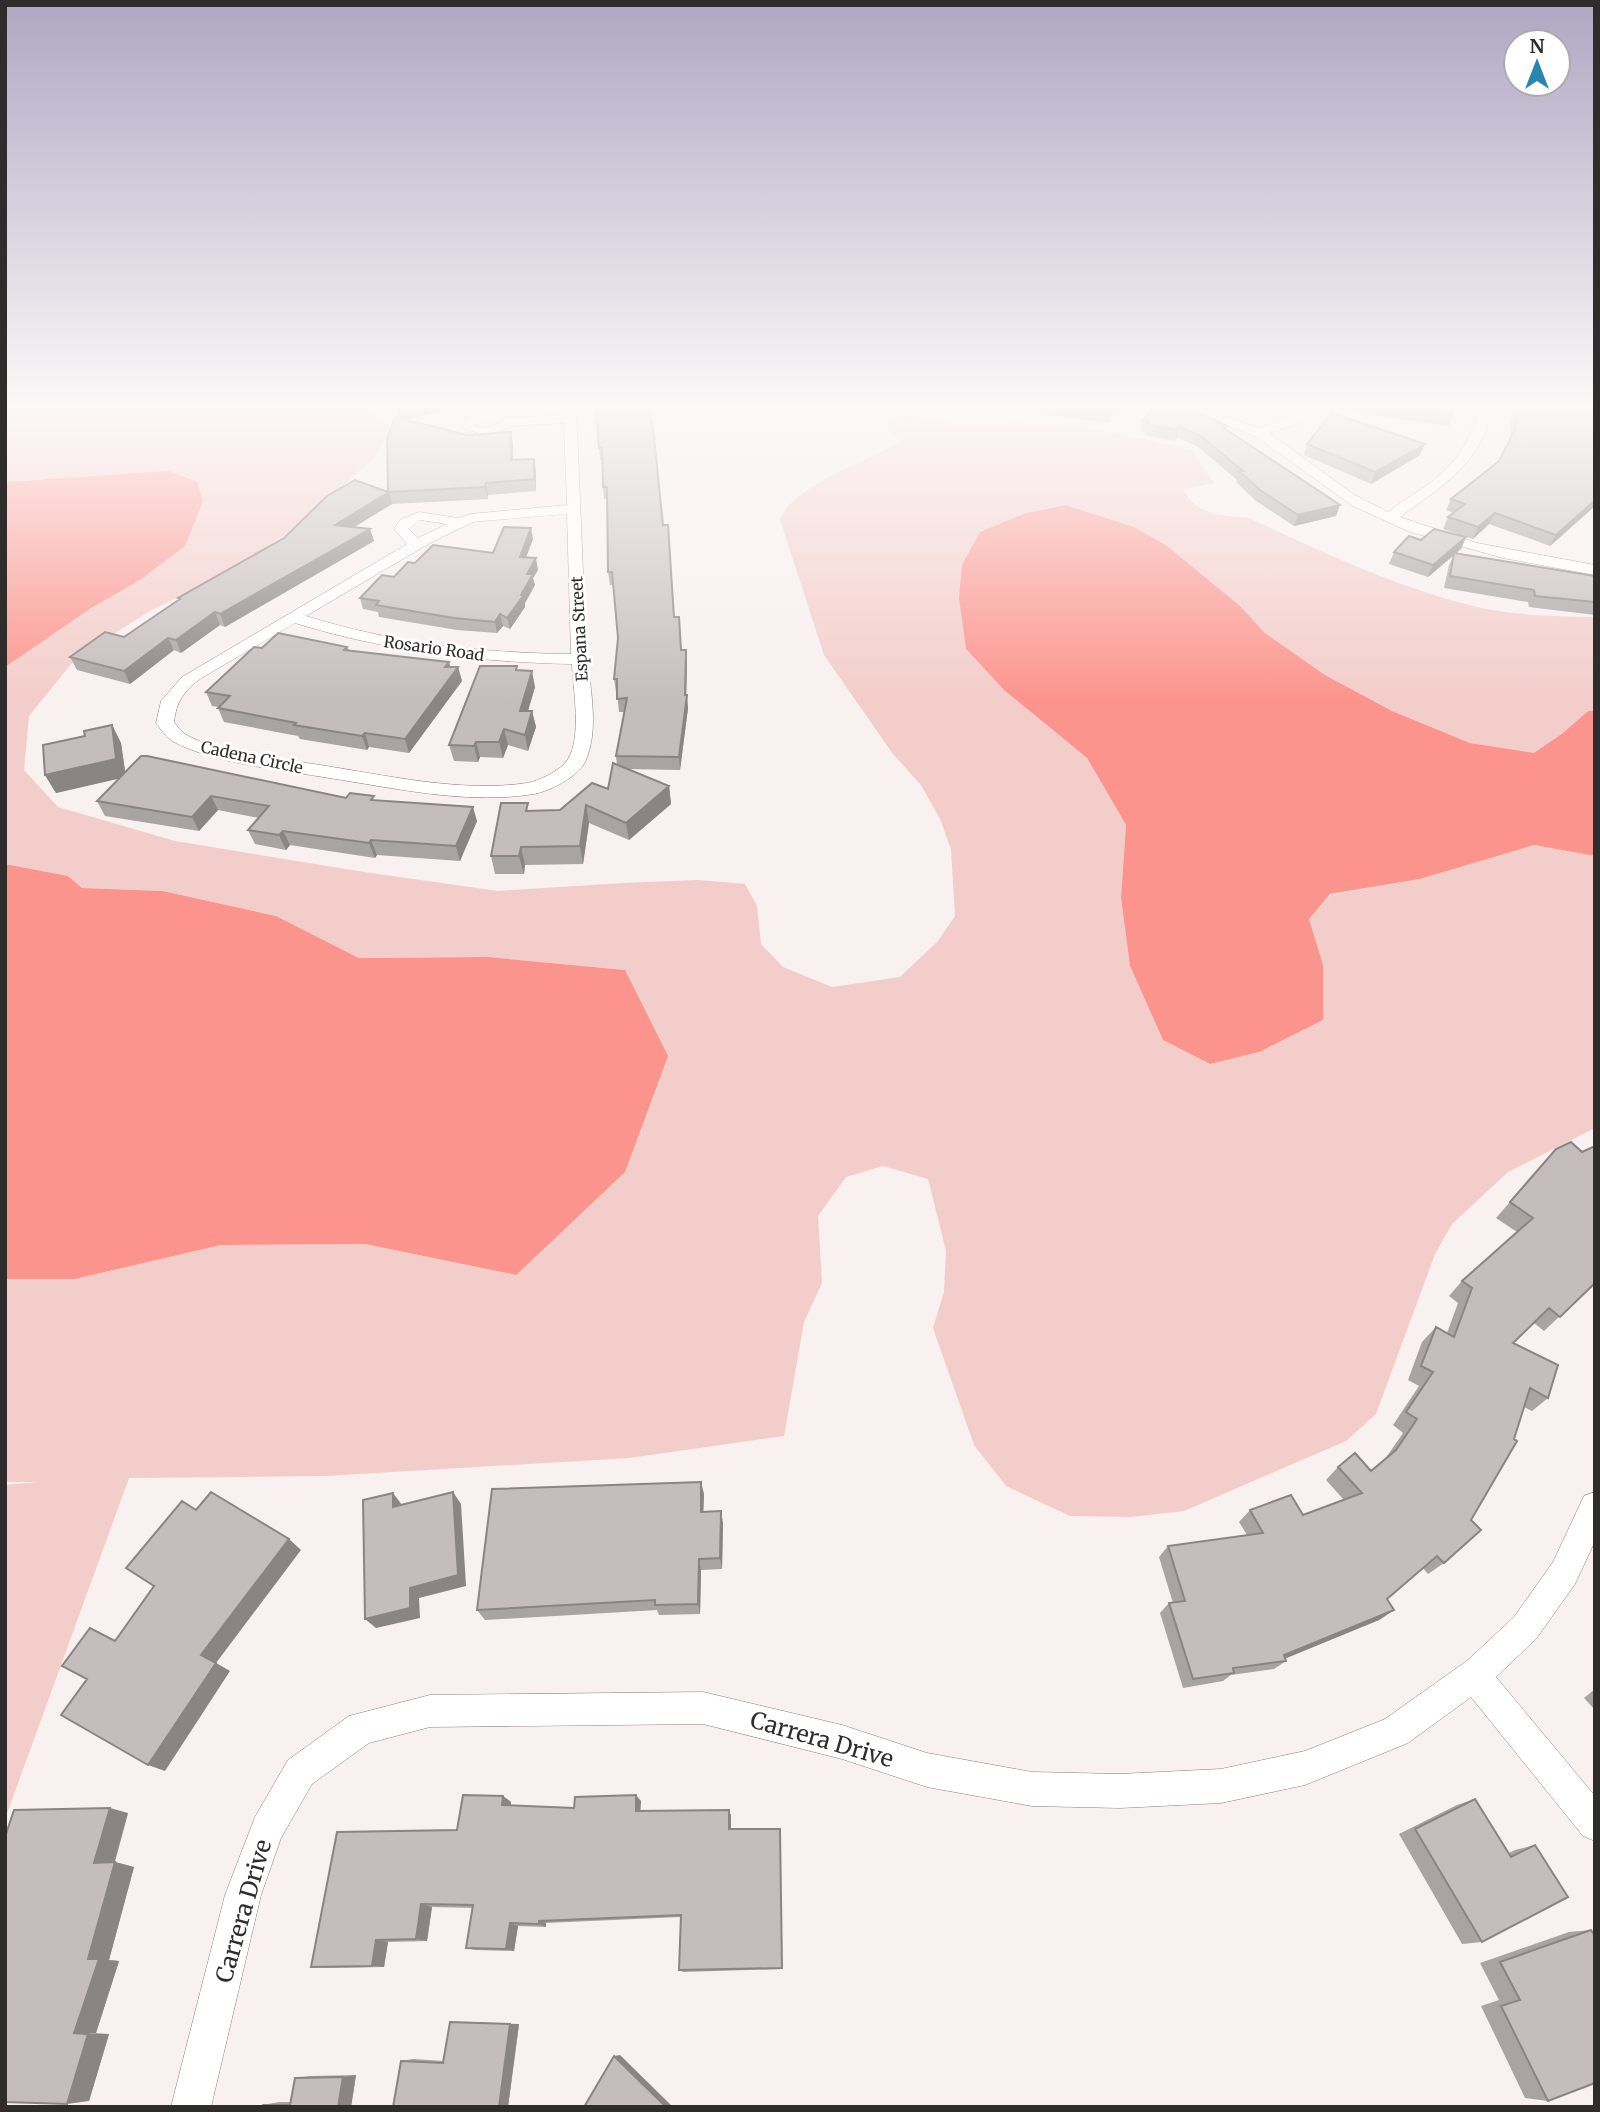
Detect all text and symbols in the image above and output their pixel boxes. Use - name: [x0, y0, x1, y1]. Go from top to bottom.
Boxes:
- north arrow: [1502, 28, 1572, 98]
- text: N: [1529, 34, 1545, 58]
- street label: Espana Street: [566, 575, 592, 682]
- street label: Rosario Road: [382, 631, 486, 665]
- street label: Cadena Circle: [199, 736, 305, 778]
- street label: Carrera Drive: [747, 1705, 897, 1773]
- street label: Carrera Drive: [209, 1836, 277, 1986]

